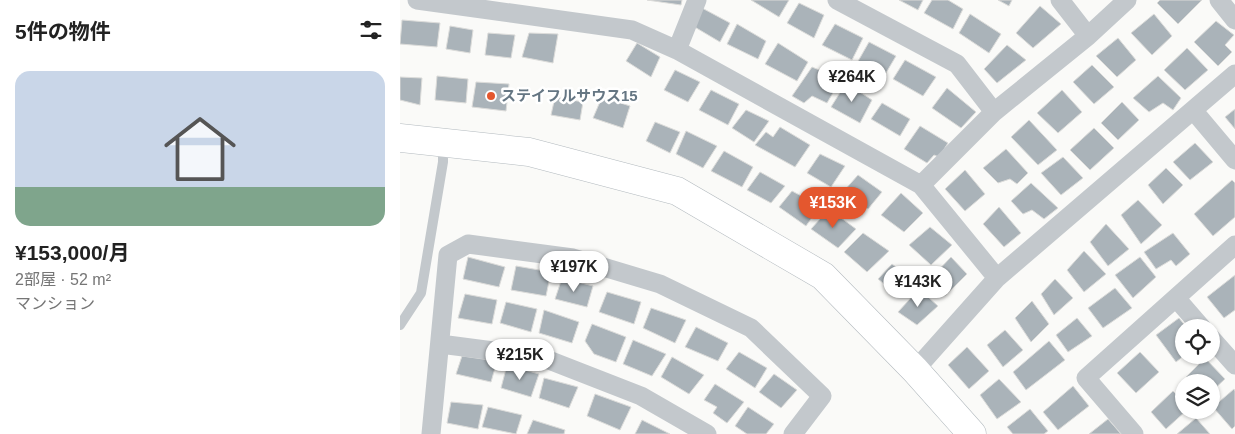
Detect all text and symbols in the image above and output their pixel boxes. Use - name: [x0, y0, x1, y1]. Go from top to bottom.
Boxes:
- icon: filters: [357, 16, 385, 44]
- text: 5件の物件: [15, 20, 111, 43]
- pin: ¥264K: [817, 61, 887, 103]
- text: ¥264K: [828, 68, 876, 85]
- place label: ステイフルサウス15: [501, 87, 638, 104]
- marker: ステイフルサウス15: [485, 90, 497, 102]
- icon: home: [155, 104, 245, 194]
- pin: ¥153K: [798, 186, 868, 229]
- text: ¥153K: [809, 194, 857, 211]
- text: ¥153,000/月: [15, 241, 129, 264]
- pin: ¥197K: [539, 250, 609, 293]
- text: ¥197K: [550, 258, 598, 275]
- pin: ¥143K: [883, 266, 953, 308]
- text: 2部屋 · 52 m²: [15, 271, 111, 288]
- text: ¥143K: [894, 273, 942, 290]
- text: マンション: [15, 295, 95, 312]
- map controls: [1175, 319, 1220, 419]
- button: locate: [1175, 319, 1220, 364]
- pin: ¥215K: [485, 338, 555, 381]
- text: ¥215K: [496, 346, 544, 363]
- button: layers: [1175, 374, 1220, 419]

